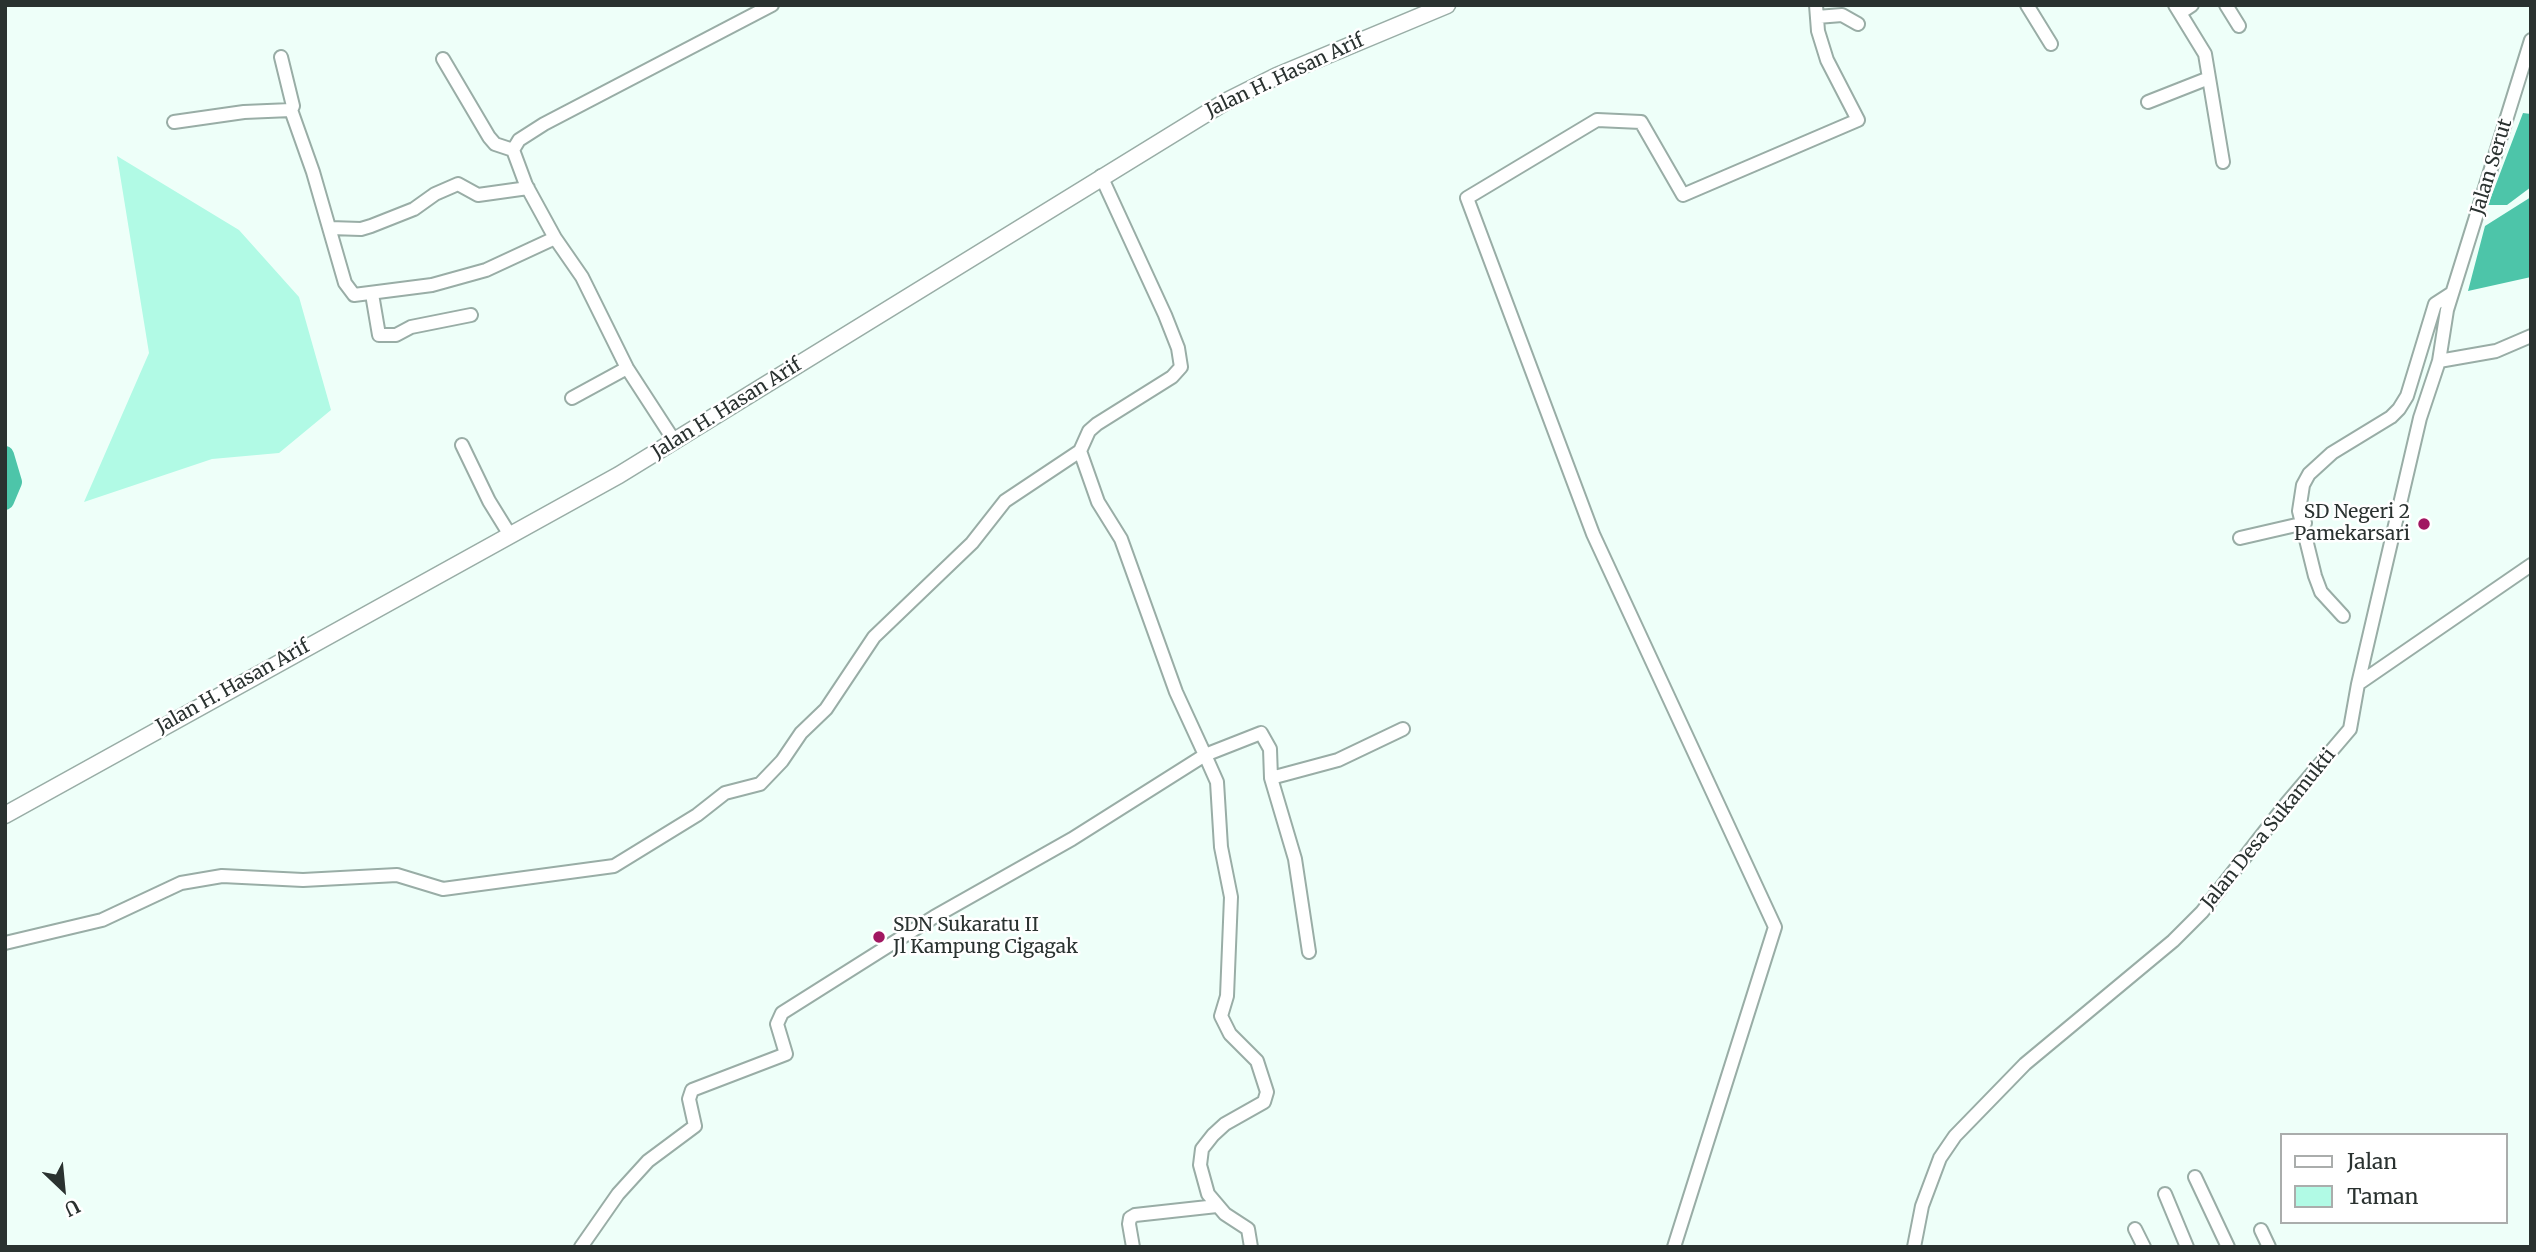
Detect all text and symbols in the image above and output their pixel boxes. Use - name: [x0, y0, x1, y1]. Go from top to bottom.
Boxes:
- street label: Jalan H. Hasan Arif: [1202, 29, 1368, 123]
- street label: Jalan Serut: [2467, 116, 2517, 218]
- street label: Jalan H. Hasan Arif: [648, 354, 806, 464]
- place label: SD Negeri 2 Pamekarsari: [2294, 502, 2410, 546]
- marker: SD Negeri 2 Pamekarsari: [2416, 516, 2432, 532]
- street label: Jalan H. Hasan Arif: [152, 635, 314, 739]
- street label: Jalan Desa Sukamukti: [2197, 744, 2341, 914]
- place label: SDN Sukaratu II Jl Kampung Cigagak: [893, 915, 1078, 959]
- marker: SDN Sukaratu II Jl Kampung Cigagak: [871, 929, 887, 945]
- legend: [2280, 1133, 2508, 1224]
- text: Jalan: [2347, 1148, 2397, 1175]
- north arrow: [28, 1154, 98, 1224]
- text: Taman: [2347, 1183, 2418, 1210]
- text: U: [61, 1194, 84, 1222]

